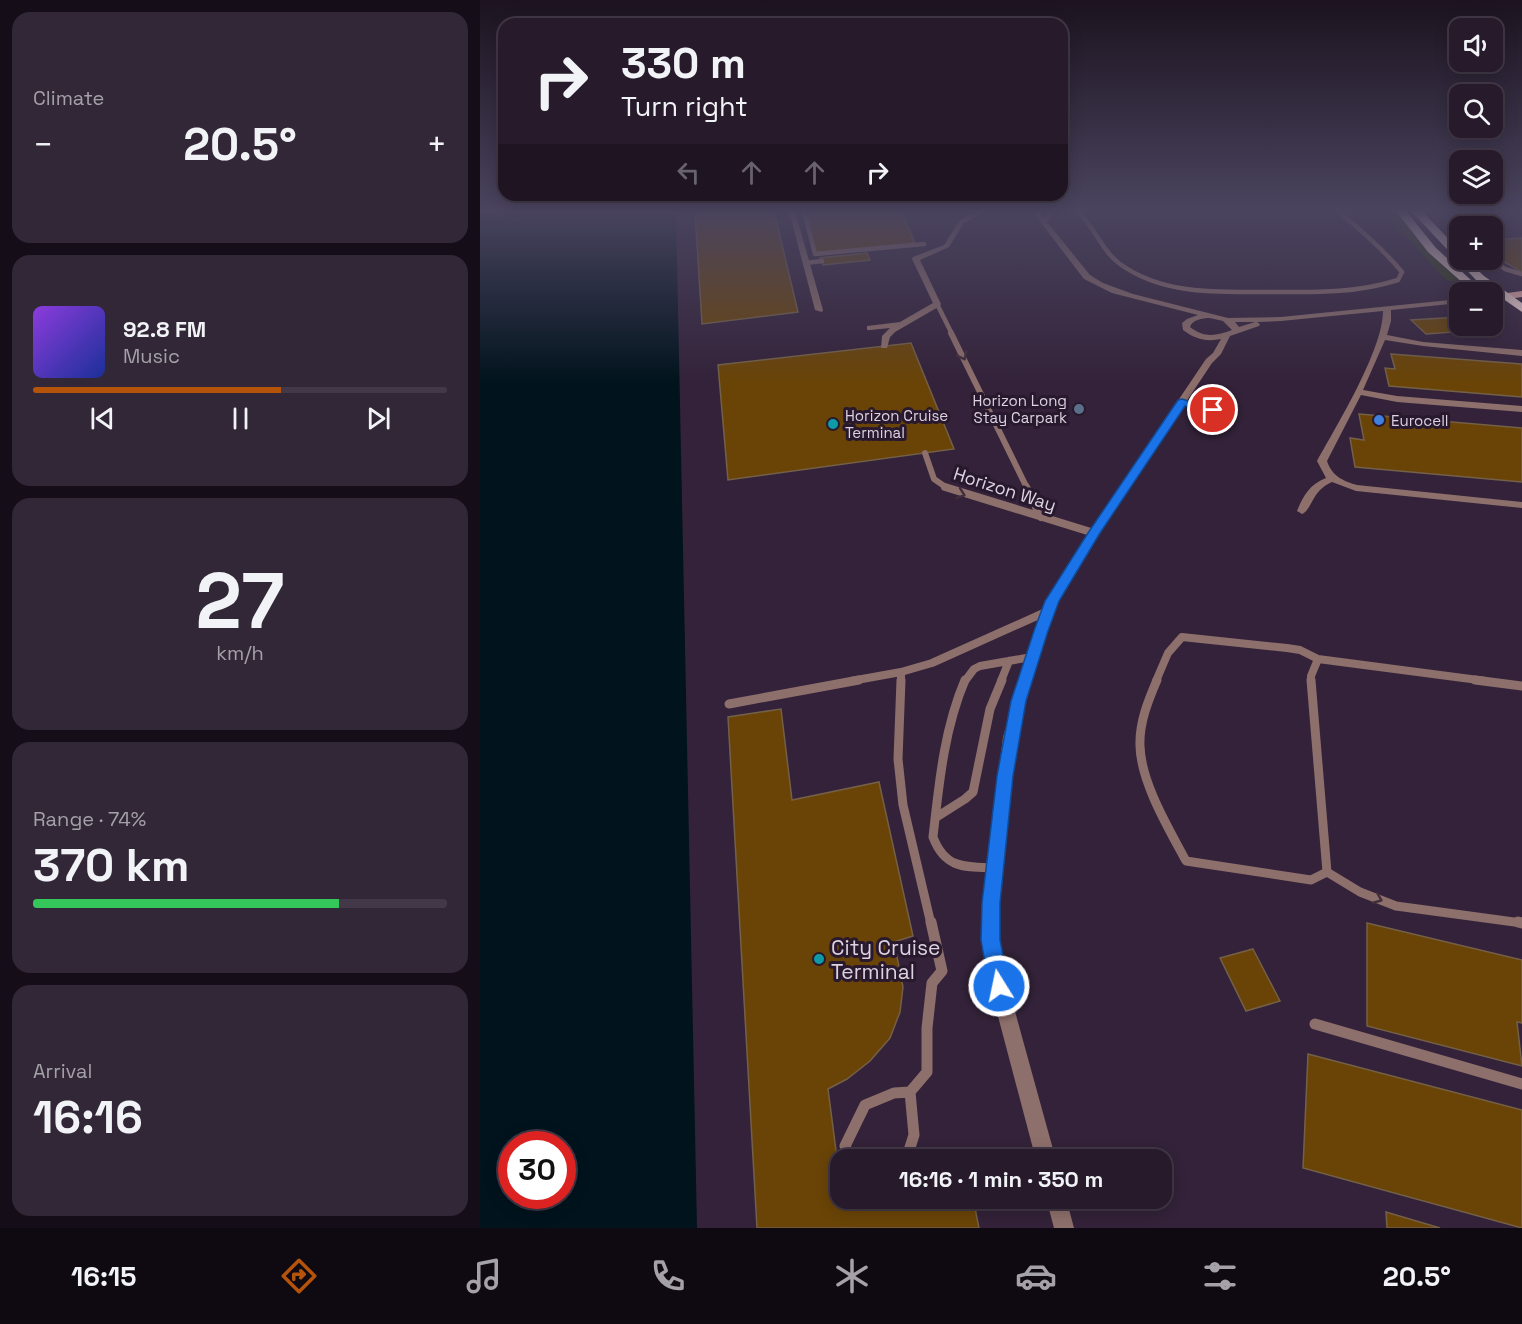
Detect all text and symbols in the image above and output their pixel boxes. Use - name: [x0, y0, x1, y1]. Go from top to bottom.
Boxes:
- map controls: [1449, 18, 1503, 336]
- button: sound: [1449, 18, 1503, 72]
- text: 330 m: [621, 37, 746, 90]
- icon: right: [522, 42, 600, 120]
- button: search: [1449, 84, 1503, 138]
- text: Climate: [33, 85, 104, 111]
- text: Turn right: [621, 89, 748, 124]
- text: 20.5°: [183, 116, 297, 173]
- text: −: [33, 124, 53, 166]
- text: +: [427, 124, 447, 166]
- button: layers: [1449, 150, 1503, 204]
- icon: left: [672, 156, 705, 189]
- icon: ahead: [735, 156, 768, 189]
- icon: ahead: [798, 156, 831, 189]
- icon: right: [861, 156, 894, 189]
- button: +: [1449, 216, 1503, 270]
- button: −: [1449, 282, 1503, 336]
- text: 92.8 FM: [123, 315, 206, 343]
- text: Music: [123, 343, 180, 369]
- one-way arrow: [955, 350, 967, 361]
- pin: [1187, 384, 1238, 435]
- place label: Horizon Long Stay Carpark: [972, 391, 1067, 427]
- icon: arrive: [1196, 393, 1229, 426]
- icon: previous: [86, 402, 119, 435]
- icon: pause: [224, 402, 257, 435]
- icon: next: [362, 402, 395, 435]
- marker: Horizon Long Stay Carpark: [1072, 402, 1086, 416]
- place label: Horizon Cruise Terminal: [845, 406, 948, 442]
- place label: Eurocell: [1391, 411, 1448, 430]
- marker: Eurocell: [1372, 413, 1386, 427]
- marker: Horizon Cruise Terminal: [826, 417, 840, 431]
- street label: Horizon Way: [951, 462, 1059, 516]
- one-way arrow: [955, 487, 966, 500]
- text: 27: [196, 551, 284, 651]
- text: km/h: [216, 640, 264, 666]
- text: Range · 74%: [33, 806, 146, 832]
- text: 370 km: [33, 837, 190, 894]
- one-way arrow: [1372, 892, 1383, 904]
- place label: City Cruise Terminal: [831, 934, 940, 985]
- marker: City Cruise Terminal: [812, 952, 826, 966]
- position arrow: [967, 954, 1031, 1018]
- text: Arrival: [33, 1058, 92, 1084]
- text: 16:16: [33, 1089, 143, 1146]
- speed limit sign: 30: [498, 1131, 576, 1209]
- text: 16:16 · 1 min · 350 m: [899, 1165, 1103, 1193]
- icon: directions: [278, 1255, 320, 1297]
- icon: music: [463, 1255, 505, 1297]
- icon: phone: [647, 1255, 689, 1297]
- icon: climate: [831, 1255, 873, 1297]
- icon: car: [1015, 1255, 1057, 1297]
- icon: filters: [1199, 1255, 1241, 1297]
- text: 16:15: [71, 1259, 136, 1294]
- text: 20.5°: [1383, 1259, 1451, 1294]

